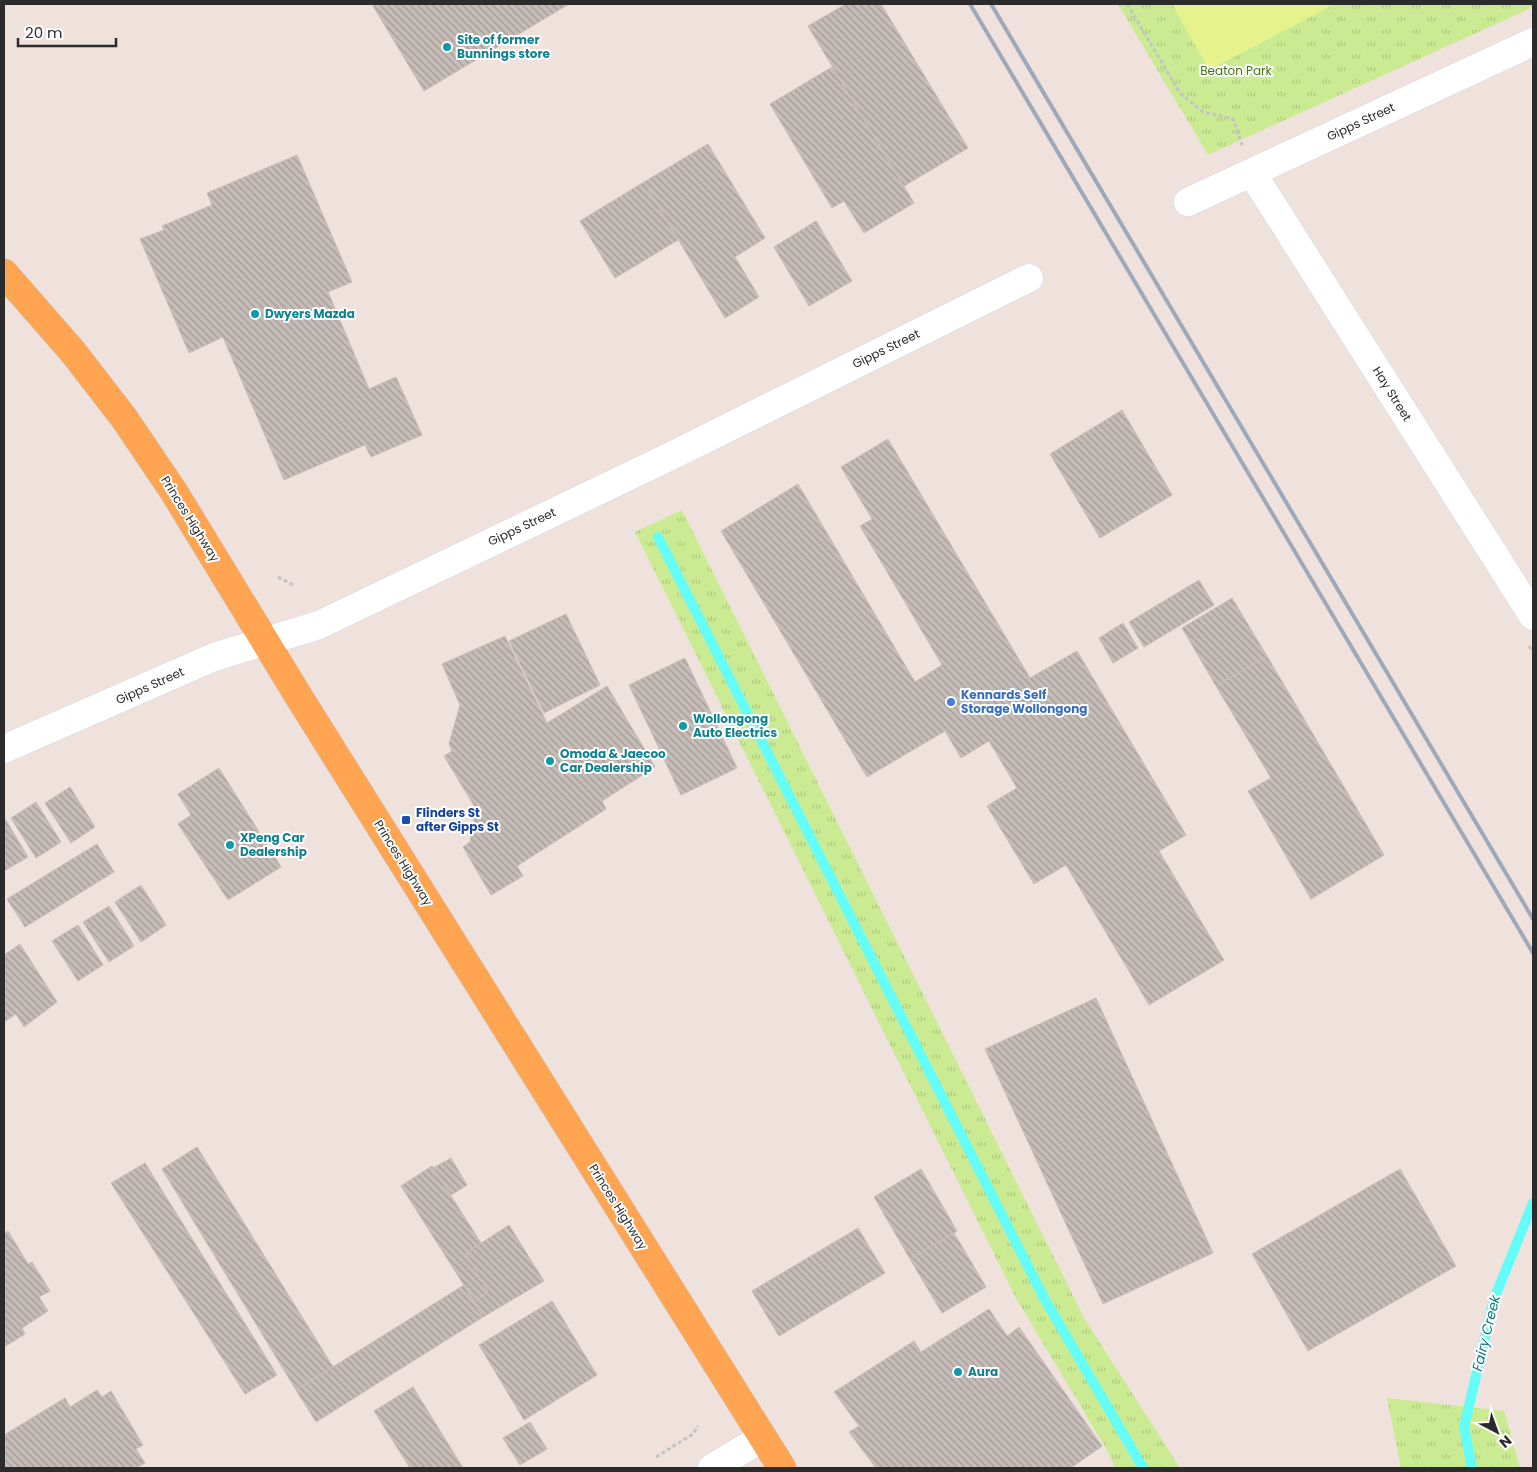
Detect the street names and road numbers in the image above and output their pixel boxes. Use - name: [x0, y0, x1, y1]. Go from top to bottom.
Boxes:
- street label: Gipps Street: [1324, 98, 1398, 145]
- street label: Gipps Street: [849, 325, 922, 372]
- street label: Hay Street: [1369, 363, 1416, 424]
- street label: Princes Highway: [157, 473, 224, 565]
- street label: Gipps Street: [485, 503, 559, 550]
- street label: Gipps Street: [113, 663, 187, 708]
- street label: Princes Highway: [370, 817, 437, 909]
- street label: Princes Highway: [585, 1161, 652, 1253]

